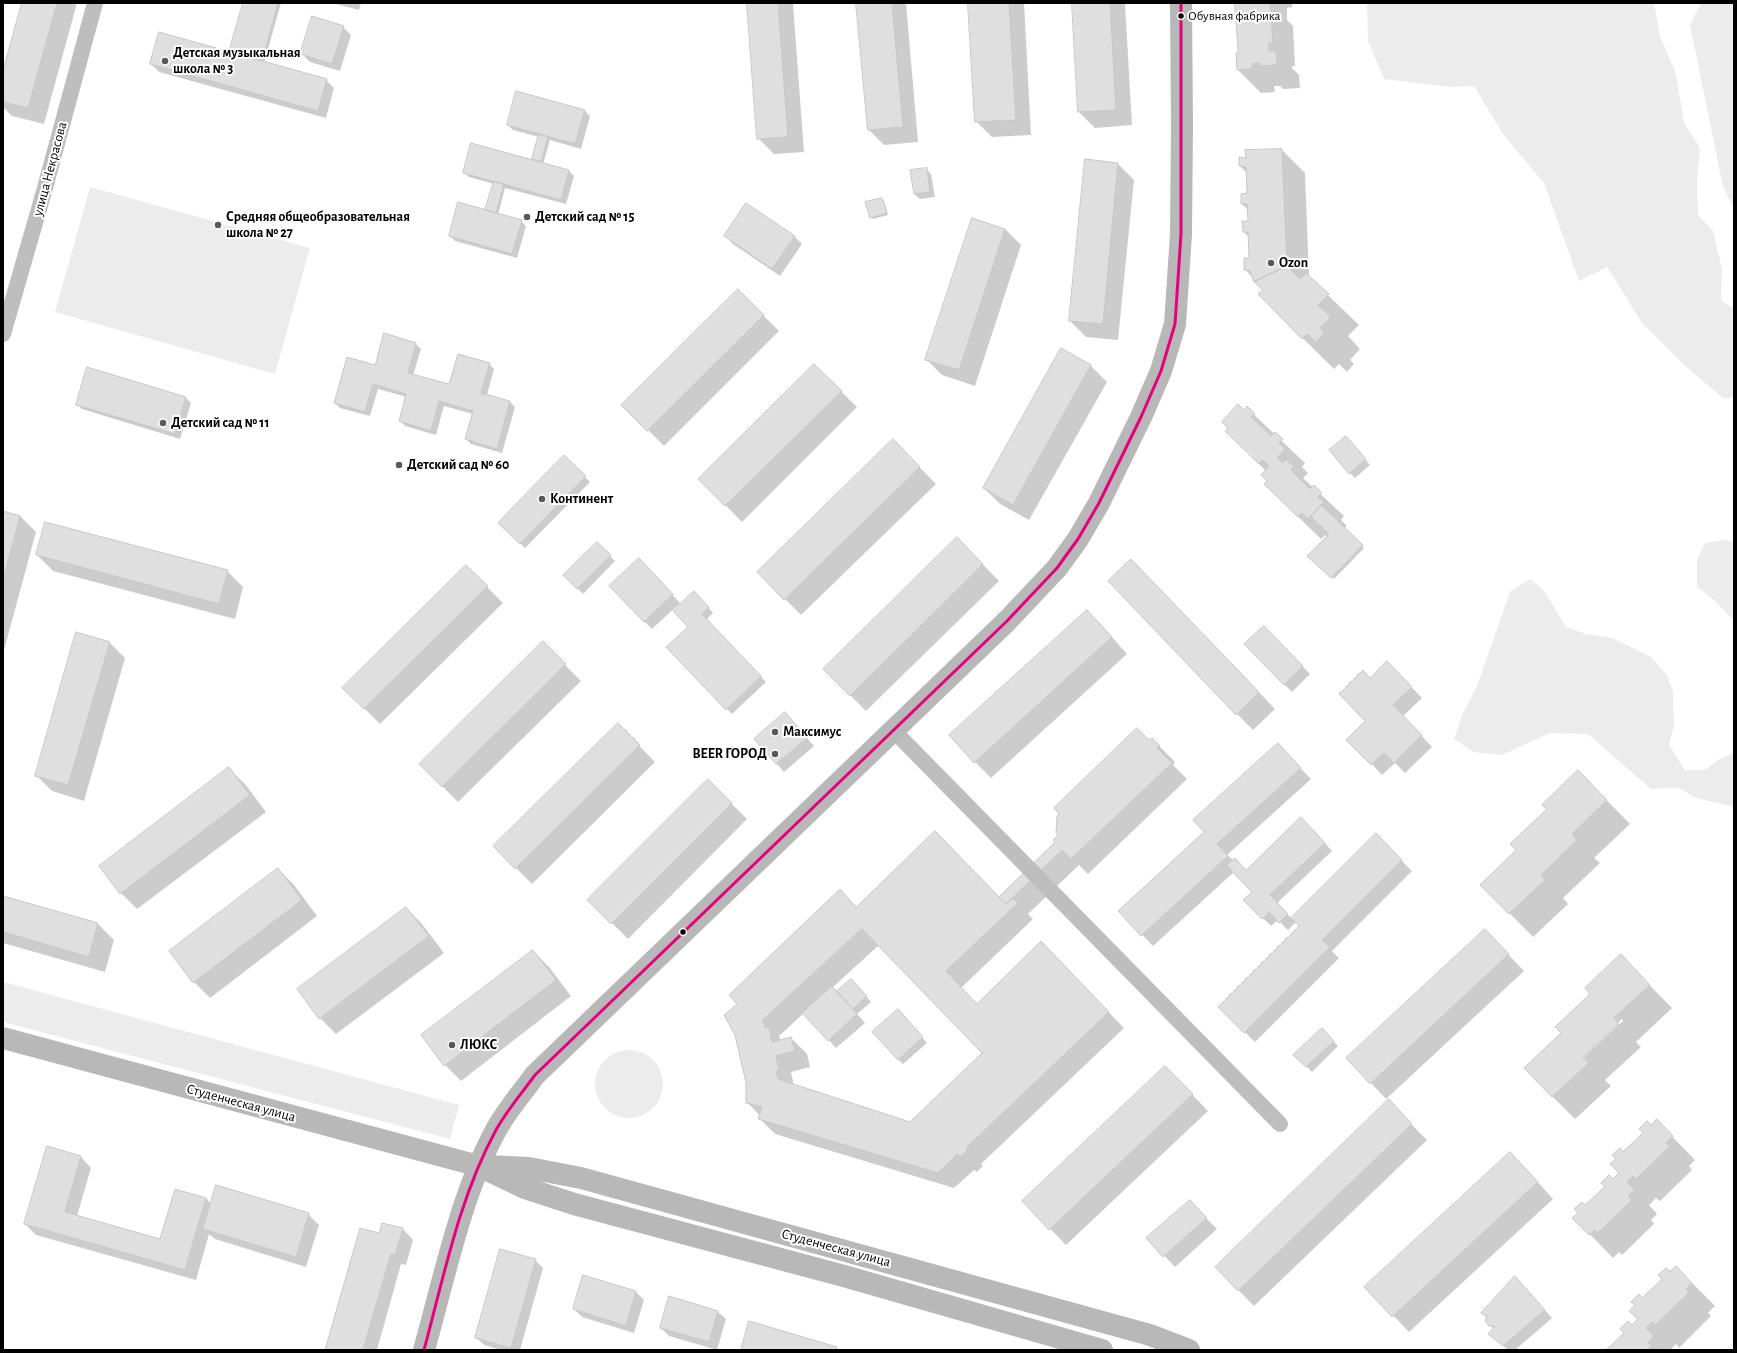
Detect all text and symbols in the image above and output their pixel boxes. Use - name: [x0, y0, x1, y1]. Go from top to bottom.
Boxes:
- place label: Обувная фабрика: [1188, 8, 1281, 24]
- marker: Обувная фабрика: [1176, 11, 1186, 21]
- place label: Детская музыкальная школа № 3: [173, 45, 301, 78]
- marker: Детская музыкальная школа № 3: [160, 56, 170, 66]
- street label: улица Некрасова: [29, 120, 71, 218]
- place label: Средняя общеобразовательная школа № 27: [226, 209, 410, 242]
- place label: Детский сад № 15: [535, 209, 634, 225]
- marker: Детский сад № 15: [522, 212, 532, 222]
- marker: Средняя общеобразовательная школа № 27: [213, 220, 223, 230]
- place label: Ozon: [1279, 255, 1308, 271]
- marker: Ozon: [1266, 258, 1276, 268]
- place label: Детский сад № 11: [171, 415, 269, 431]
- marker: Детский сад № 11: [158, 418, 168, 428]
- place label: Детский сад № 60: [407, 457, 509, 473]
- marker: Детский сад № 60: [394, 460, 404, 470]
- place label: Континент: [550, 491, 613, 507]
- marker: Континент: [537, 494, 547, 504]
- place label: Максимус: [783, 724, 841, 740]
- marker: Максимус: [770, 727, 780, 737]
- place label: BEER ГОРОД: [692, 746, 767, 762]
- marker: BEER ГОРОД: [770, 749, 780, 759]
- unlabelled marker: [678, 927, 688, 937]
- place label: ЛЮКС: [460, 1037, 497, 1053]
- marker: ЛЮКС: [447, 1040, 457, 1050]
- street label: Студенческая улица: [185, 1080, 297, 1126]
- street label: Студенческая улица: [780, 1225, 892, 1271]

